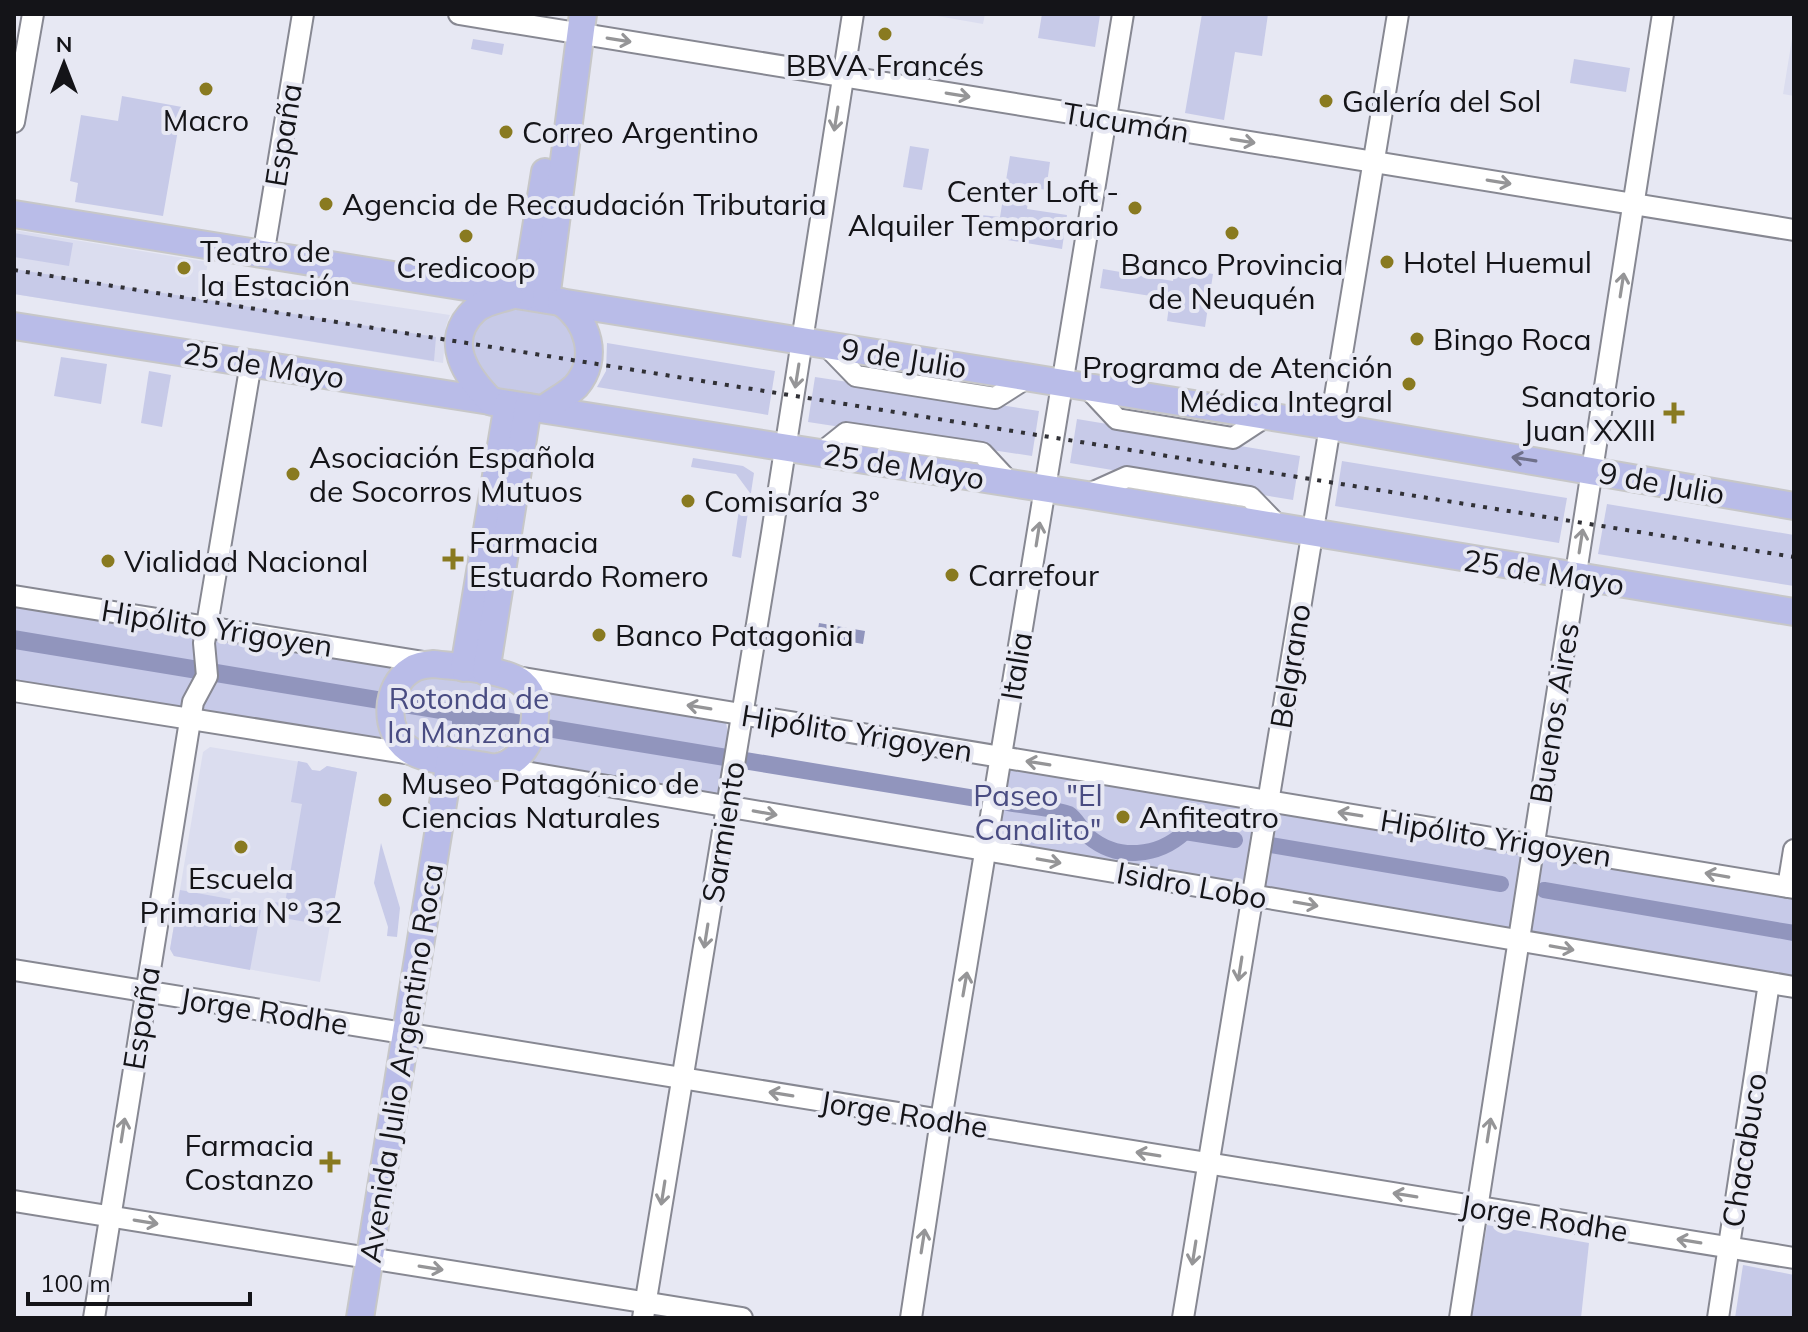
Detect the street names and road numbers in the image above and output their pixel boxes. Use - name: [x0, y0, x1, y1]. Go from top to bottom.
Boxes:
- street label: España: [256, 81, 310, 189]
- street label: Tucumán: [1060, 93, 1192, 151]
- street label: 9 de Julio: [839, 329, 969, 387]
- street label: 25 de Mayo: [181, 334, 347, 396]
- street label: 25 de Mayo: [821, 435, 987, 497]
- street label: 9 de Julio: [1596, 453, 1728, 513]
- street label: 25 de Mayo: [1461, 541, 1627, 603]
- street label: Hipólito Yrigoyen: [99, 591, 335, 665]
- street label: Belgrano: [1261, 601, 1319, 731]
- street label: Buenos Aires: [1521, 620, 1587, 806]
- street label: Italia: [992, 629, 1040, 703]
- street label: Hipólito Yrigoyen: [739, 696, 975, 770]
- street label: Sarmiento: [693, 759, 753, 905]
- street label: Hipólito Yrigoyen: [1378, 801, 1614, 875]
- street label: Isidro Lobo: [1114, 853, 1270, 917]
- street label: Avenida Julio Argentino Roca: [351, 861, 451, 1265]
- street label: España: [114, 964, 168, 1072]
- street label: Jorge Rodhe: [177, 979, 351, 1043]
- street label: Chacabuco: [1713, 1070, 1775, 1230]
- street label: Jorge Rodhe: [817, 1082, 991, 1146]
- street label: Jorge Rodhe: [1457, 1186, 1631, 1250]

